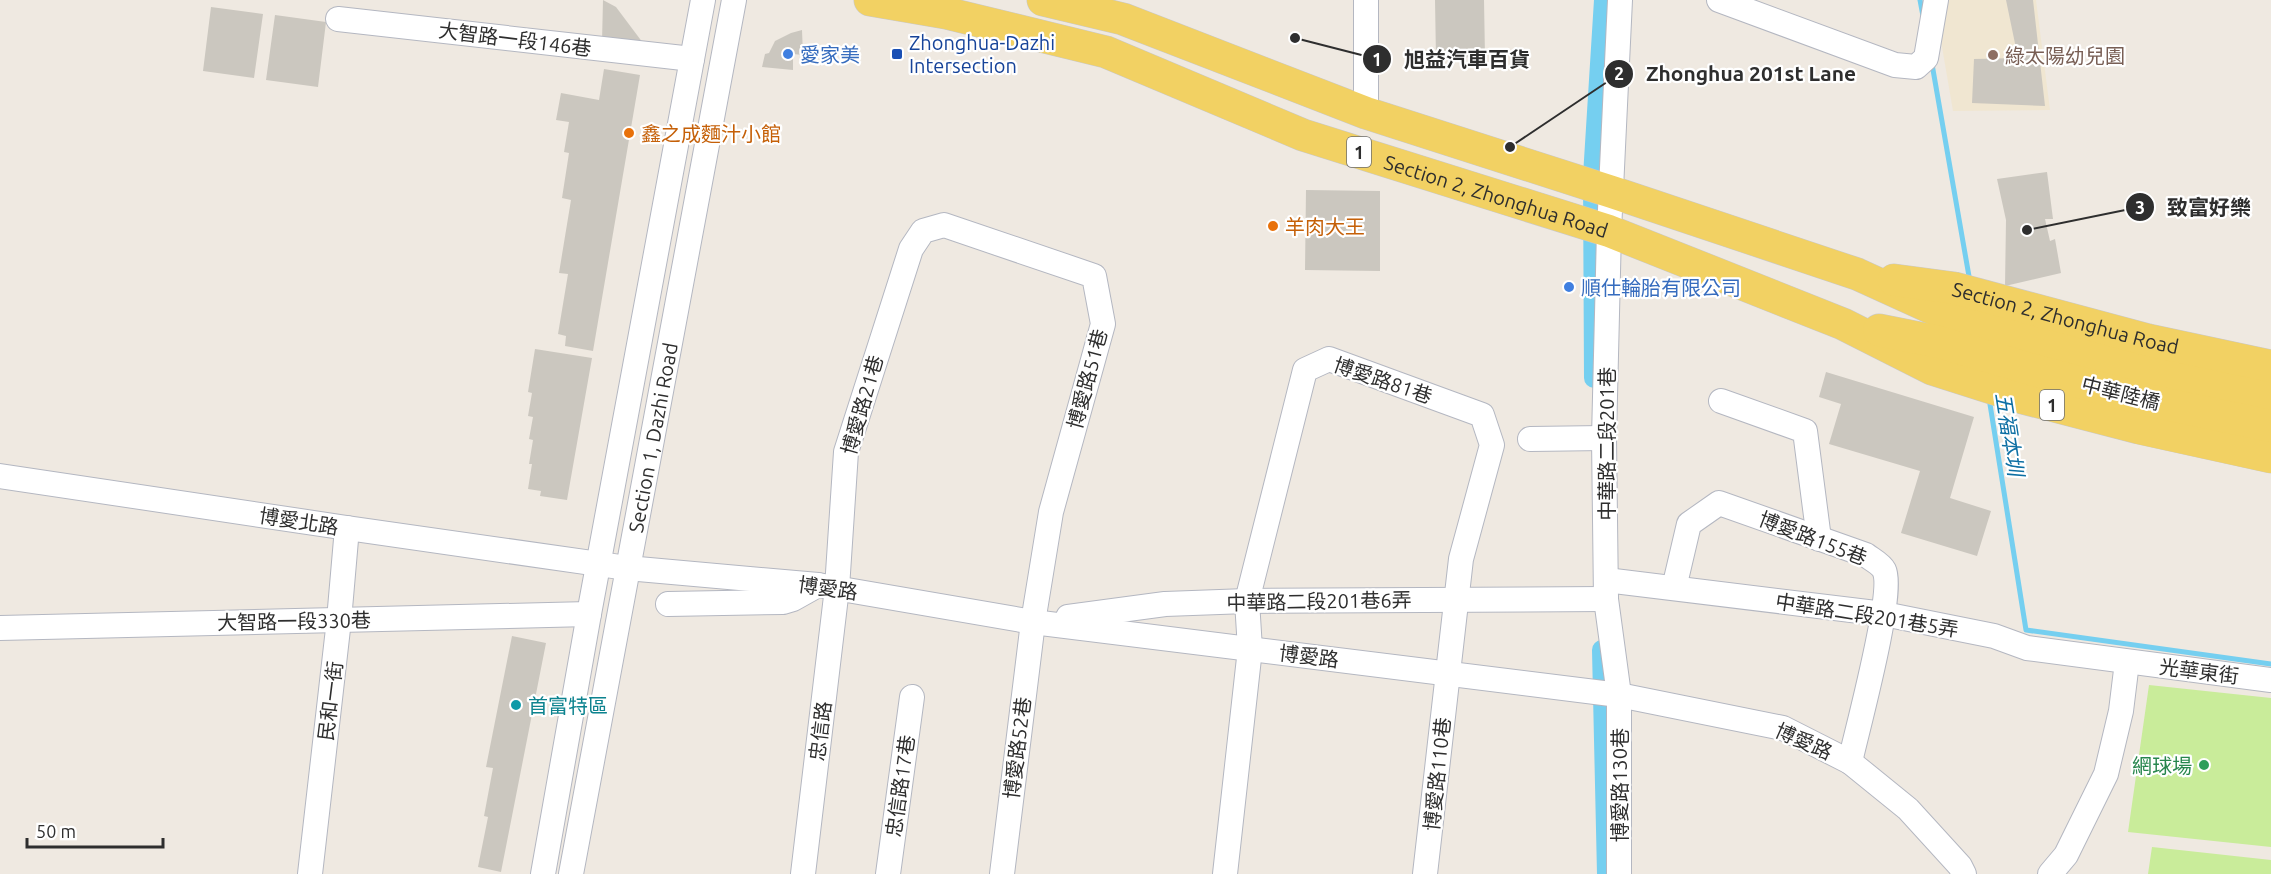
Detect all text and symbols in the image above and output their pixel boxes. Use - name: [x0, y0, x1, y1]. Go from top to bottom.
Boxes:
- street label: 大智路一段146巷: [437, 18, 593, 60]
- place label: Zhonghua-Dazhi Intersection: [909, 31, 1055, 77]
- callout: 旭益汽車百貨: [1362, 40, 1542, 79]
- place label: 愛家美: [800, 43, 860, 66]
- place label: 綠太陽幼兒園: [2005, 44, 2125, 67]
- marker: 愛家美: [781, 47, 795, 61]
- marker: Zhonghua-Dazhi Intersection: [890, 47, 904, 61]
- text: 旭益汽車百貨: [1404, 47, 1530, 71]
- marker: 綠太陽幼兒園: [1986, 48, 2000, 62]
- text: 1: [1372, 49, 1382, 69]
- callout: Zhonghua 201st Lane: [1604, 54, 1869, 93]
- text: Zhonghua 201st Lane: [1646, 61, 1856, 85]
- text: 2: [1614, 63, 1624, 83]
- place label: 鑫之成麵汁小館: [641, 122, 781, 145]
- marker: 鑫之成麵汁小館: [622, 126, 636, 140]
- road number: 1: [1347, 137, 1371, 167]
- street label: Section 2, Zhonghua Road: [1381, 150, 1611, 241]
- callout: 致富好樂: [2125, 188, 2263, 227]
- text: 致富好樂: [2167, 195, 2251, 219]
- text: 3: [2135, 197, 2145, 217]
- place label: 羊肉大王: [1285, 215, 1365, 238]
- marker: 羊肉大王: [1266, 219, 1280, 233]
- place label: 順仕輪胎有限公司: [1581, 276, 1741, 299]
- street label: Section 2, Zhonghua Road: [1950, 277, 2181, 358]
- marker: 順仕輪胎有限公司: [1562, 280, 1576, 294]
- street label: 博愛路51巷: [1063, 326, 1111, 432]
- street label: Section 1, Dazhi Road: [623, 341, 681, 534]
- street label: 博愛路81巷: [1331, 352, 1435, 408]
- street label: 博愛路21巷: [837, 353, 887, 457]
- street label: 中華路二段201巷: [1595, 367, 1618, 521]
- street label: 中華陸橋: [2079, 372, 2163, 414]
- road number: 1: [2040, 390, 2064, 420]
- water label: 五福本圳: [1992, 391, 2029, 480]
- street label: 博愛北路: [258, 503, 340, 539]
- street label: 博愛路155巷: [1756, 507, 1870, 569]
- street label: 博愛路: [797, 572, 859, 604]
- street label: 中華路二段201巷6弄: [1226, 588, 1412, 614]
- street label: 中華路二段201巷5弄: [1774, 589, 1960, 641]
- street label: 大智路一段330巷: [217, 608, 371, 634]
- street label: 博愛路: [1278, 641, 1340, 671]
- street label: 光華東街: [2158, 655, 2240, 687]
- street label: 民和一街: [314, 660, 346, 742]
- place label: 首富特區: [528, 694, 608, 717]
- street label: 博愛路52巷: [999, 696, 1035, 800]
- marker: 首富特區: [509, 698, 523, 712]
- street label: 忠信路: [805, 700, 835, 762]
- street label: 博愛路110巷: [1420, 716, 1454, 832]
- street label: 博愛路: [1772, 718, 1836, 764]
- street label: 博愛路130巷: [1608, 728, 1631, 842]
- street label: 忠信路17巷: [881, 734, 919, 838]
- place label: 網球場: [2132, 754, 2192, 777]
- marker: 網球場: [2197, 758, 2211, 772]
- scale bar: [27, 811, 164, 849]
- text: 50 m: [36, 821, 76, 841]

